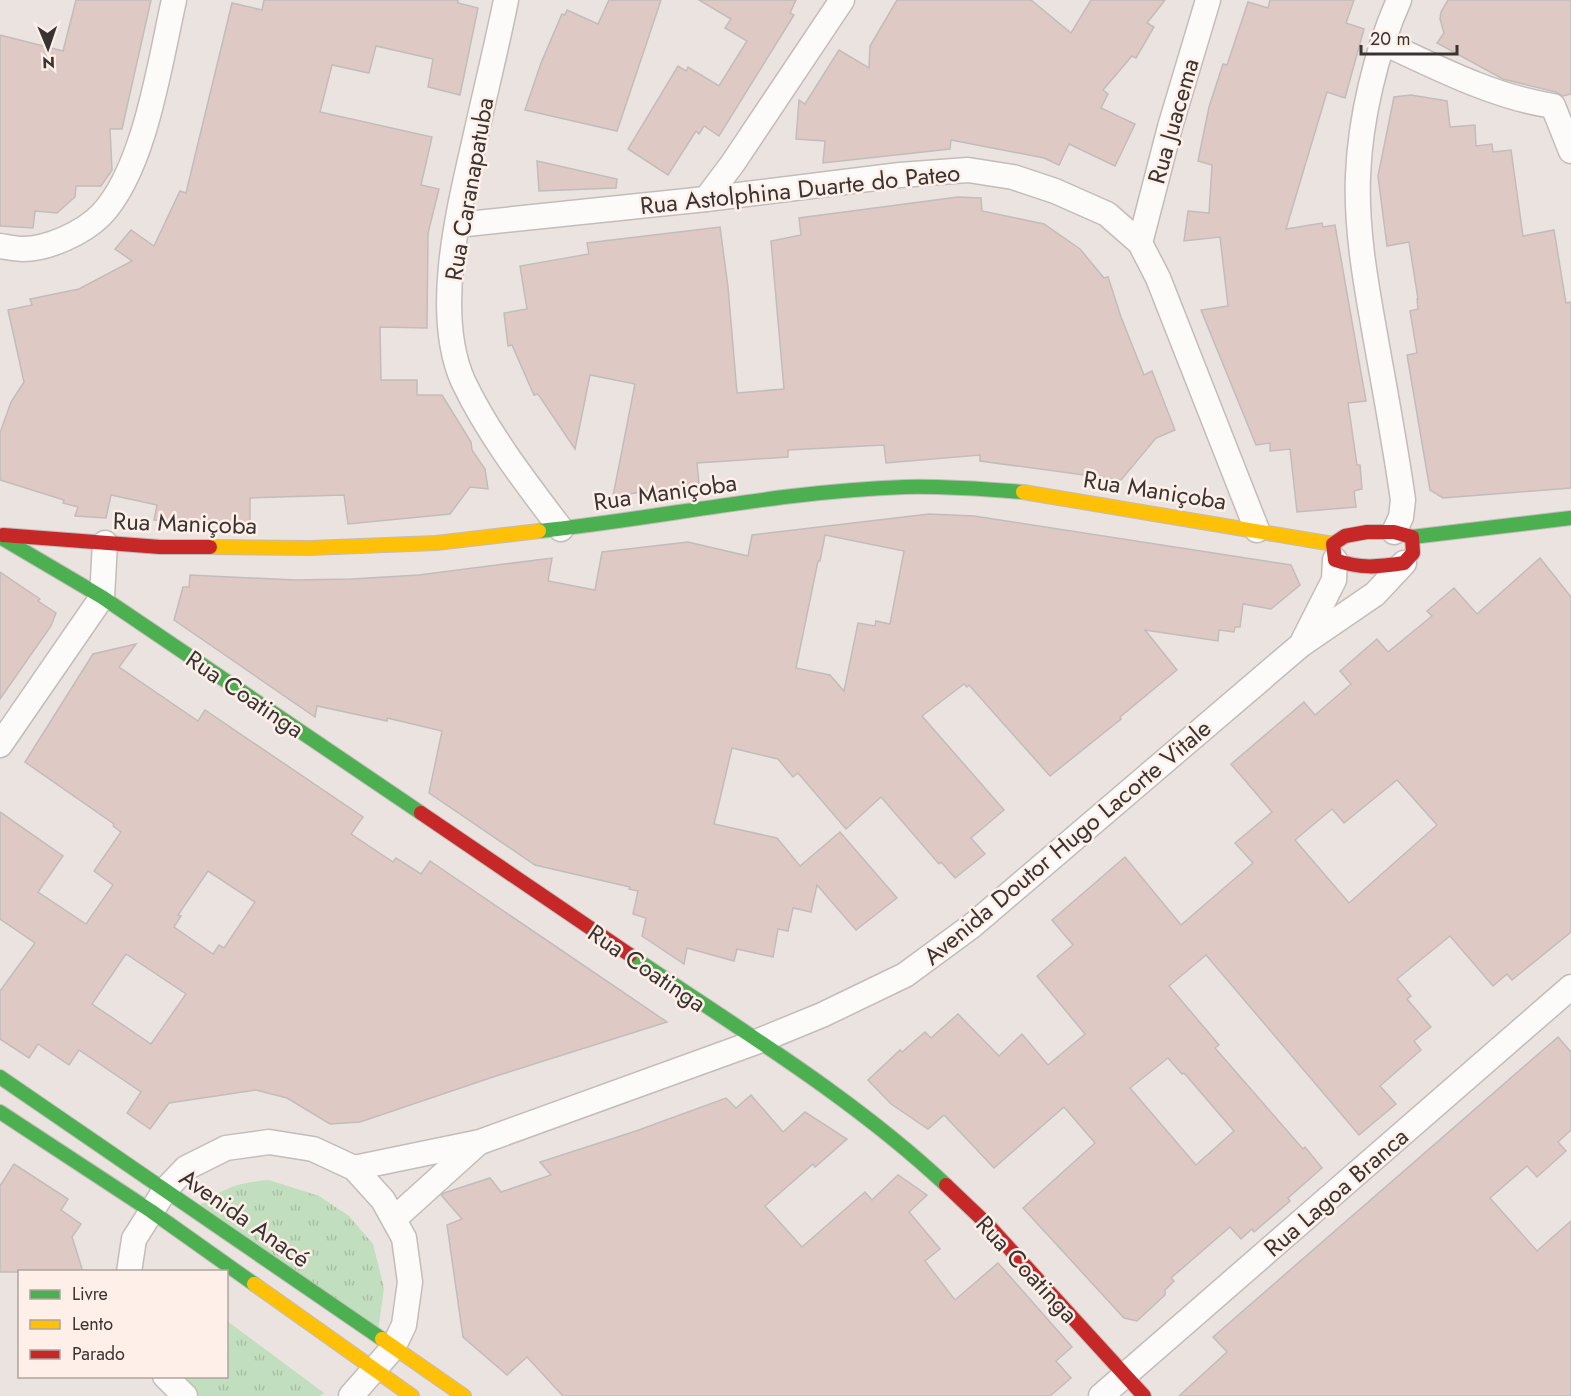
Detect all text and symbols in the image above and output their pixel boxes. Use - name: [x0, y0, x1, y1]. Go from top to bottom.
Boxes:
- north arrow: [18, 18, 78, 78]
- scale bar: [1361, 18, 1457, 56]
- text: 20 m: [1370, 26, 1410, 52]
- text: N: [42, 51, 55, 74]
- street label: Rua Juacema: [1138, 54, 1208, 188]
- street label: Rua Caranapatuba: [436, 95, 502, 283]
- street label: Rua Astolphina Duarte do Pateo: [638, 155, 962, 223]
- street label: Rua Maniçoba: [1081, 461, 1229, 519]
- street label: Rua Maniçoba: [591, 465, 739, 519]
- street label: Rua Maniçoba: [112, 503, 258, 543]
- street label: Rua Coatinga: [179, 642, 311, 746]
- street label: Avenida Doutor Hugo Lacorte Vitale: [915, 711, 1219, 973]
- street label: Rua Coatinga: [581, 916, 713, 1020]
- street label: Rua Lagoa Branca: [1256, 1119, 1416, 1265]
- street label: Avenida Anacé: [173, 1160, 317, 1276]
- street label: Rua Coatinga: [968, 1207, 1086, 1331]
- legend: [18, 1270, 228, 1378]
- text: Livre: [72, 1281, 108, 1307]
- text: Lento: [72, 1311, 113, 1337]
- text: Parado: [72, 1341, 125, 1367]

